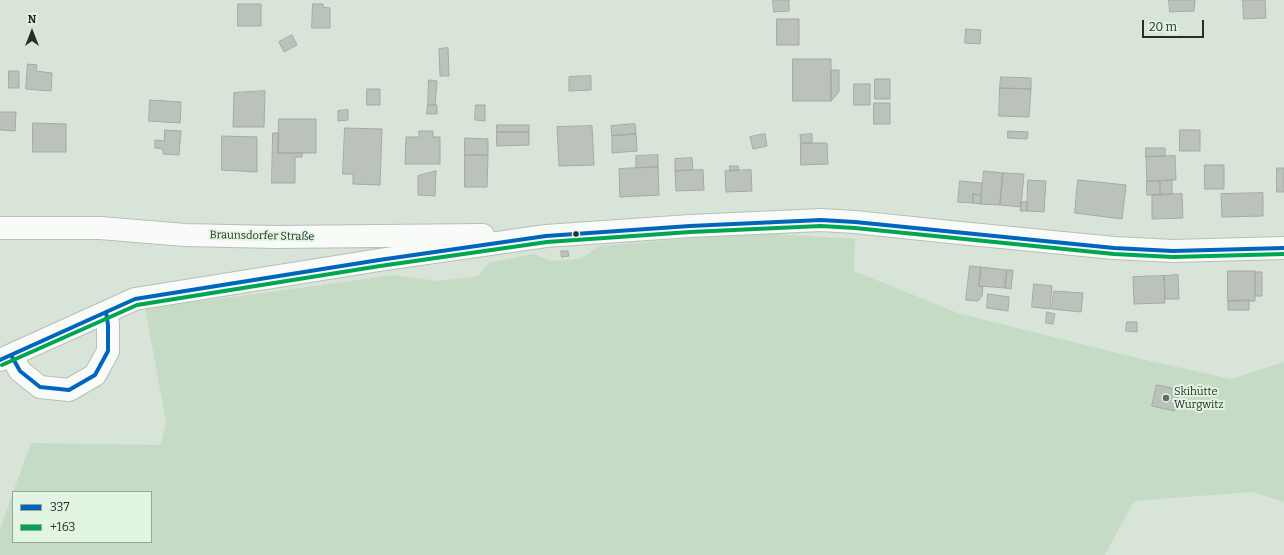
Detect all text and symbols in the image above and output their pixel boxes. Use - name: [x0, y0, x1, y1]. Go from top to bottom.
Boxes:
- north arrow: [12, 12, 52, 52]
- scale bar: [1144, 12, 1206, 38]
- text: N: [28, 13, 36, 26]
- text: 20 m: [1149, 20, 1177, 34]
- street label: Braunsdorfer Straße: [209, 228, 315, 244]
- unlabelled marker: [571, 229, 581, 239]
- place label: Skihütte Wurgwitz: [1174, 385, 1223, 411]
- marker: Skihütte Wurgwitz: [1161, 393, 1171, 403]
- legend: [12, 491, 152, 543]
- text: 337: [50, 500, 69, 514]
- text: +163: [50, 520, 75, 534]

